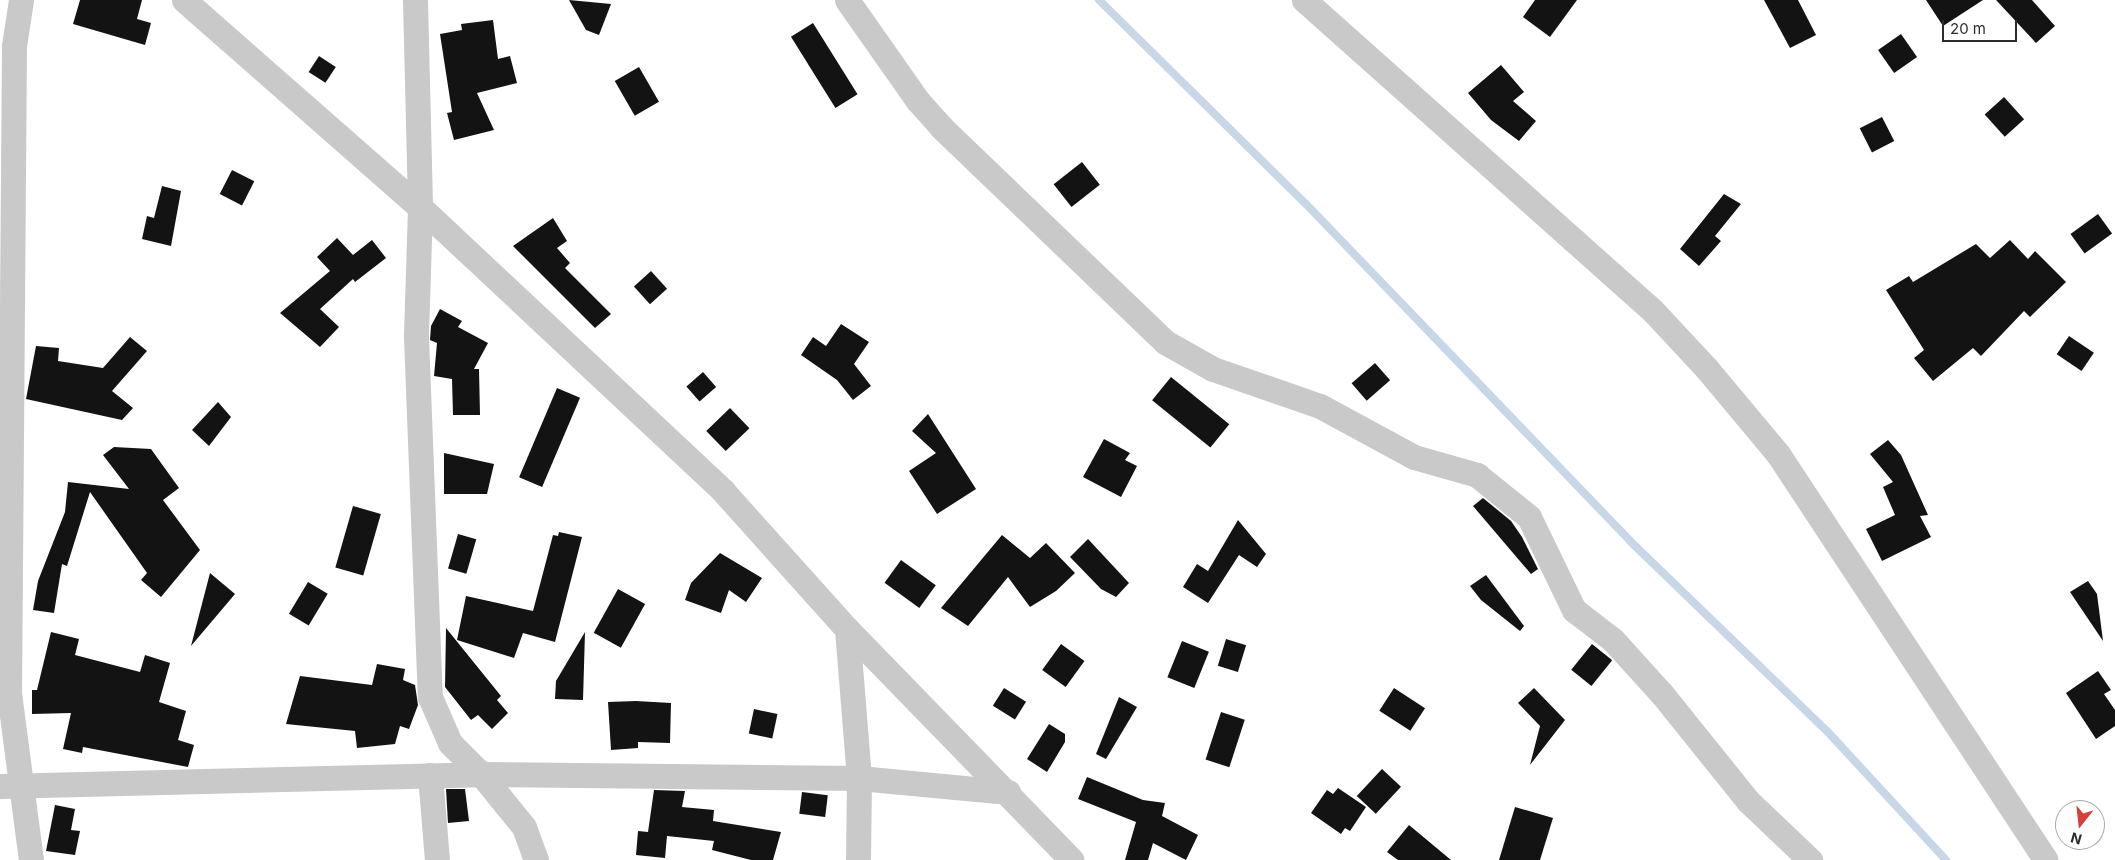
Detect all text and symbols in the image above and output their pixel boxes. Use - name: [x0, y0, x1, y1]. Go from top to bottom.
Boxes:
- scale bar: [1945, 10, 2020, 42]
- text: 20 m: [1950, 19, 1986, 38]
- north arrow: [2055, 800, 2105, 850]
- text: N: [2069, 829, 2083, 849]

